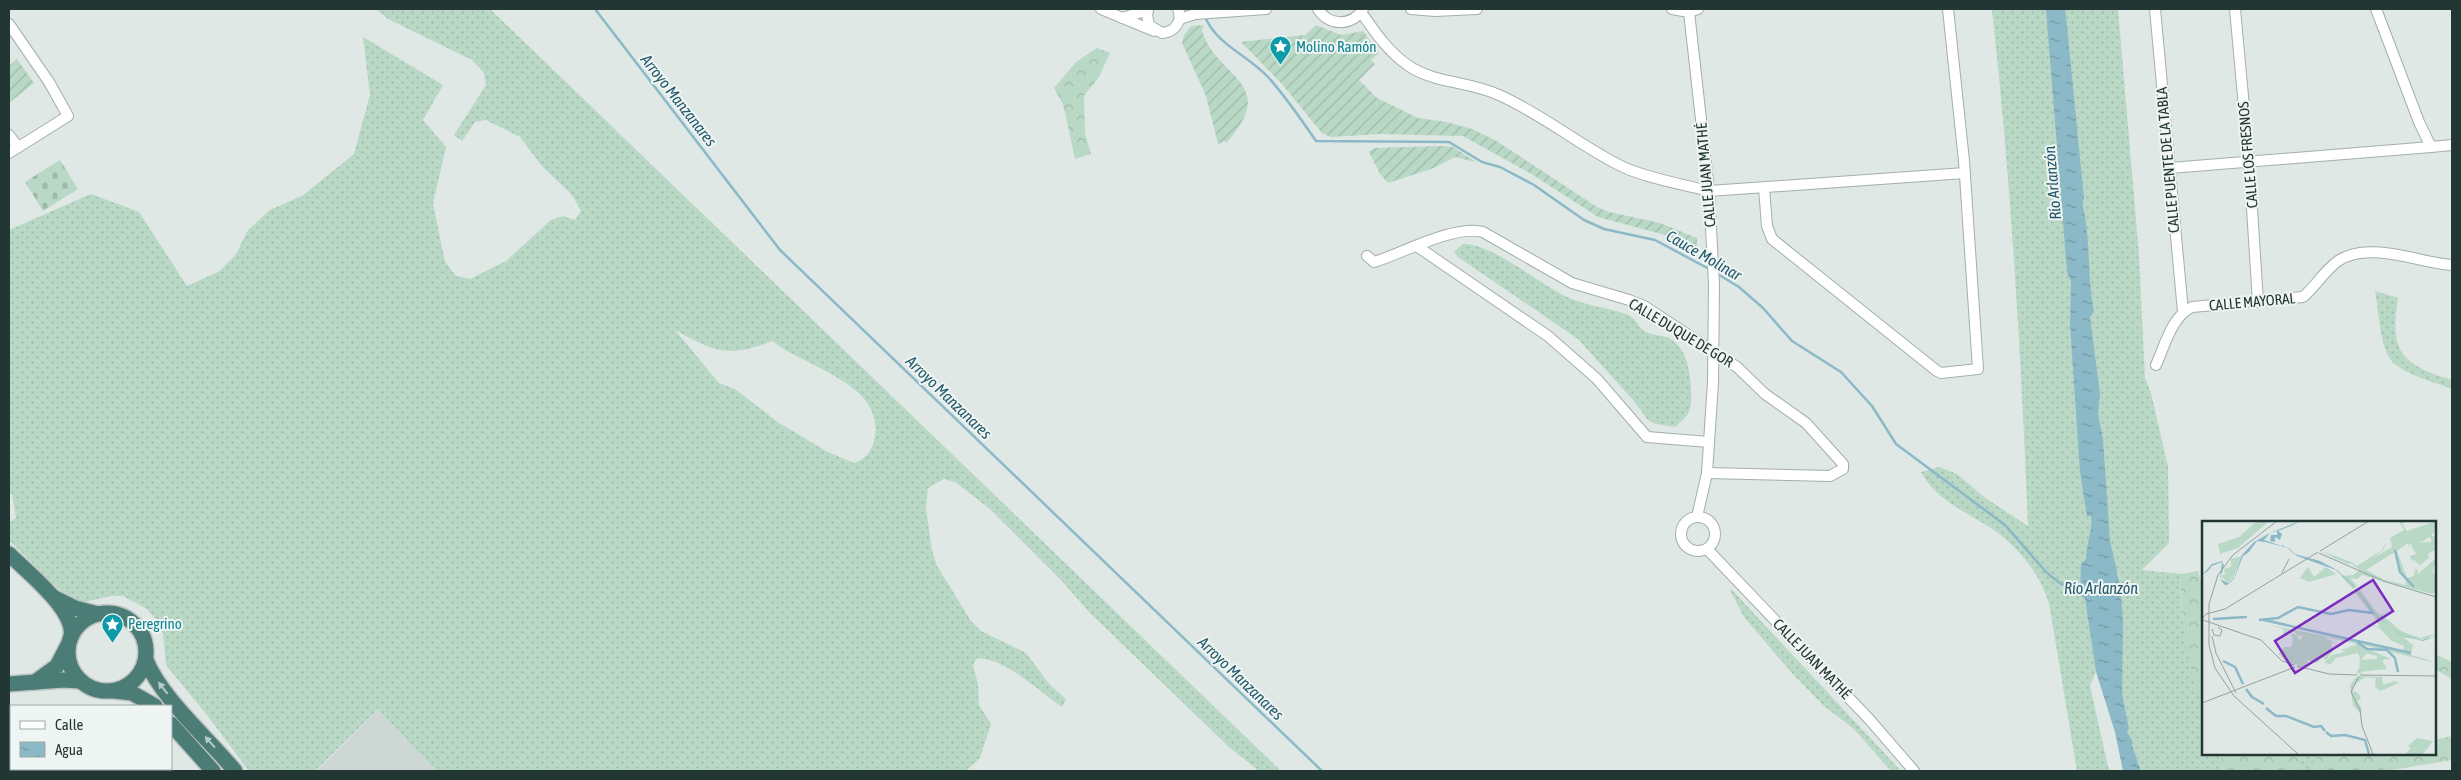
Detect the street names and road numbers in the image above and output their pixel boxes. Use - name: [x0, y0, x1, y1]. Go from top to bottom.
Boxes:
- street label: CALLE PUENTE DE LA TABLA: [2153, 86, 2182, 234]
- street label: CALLE LOS FRESNOS: [2234, 101, 2261, 209]
- street label: CALLE JUAN MATHÉ: [1692, 122, 1719, 228]
- street label: CALLE MAYORAL: [2208, 289, 2296, 314]
- street label: CALLE DUQUE DE GOR: [1626, 295, 1737, 371]
- street label: CALLE JUAN MATHÉ: [1770, 615, 1855, 703]

